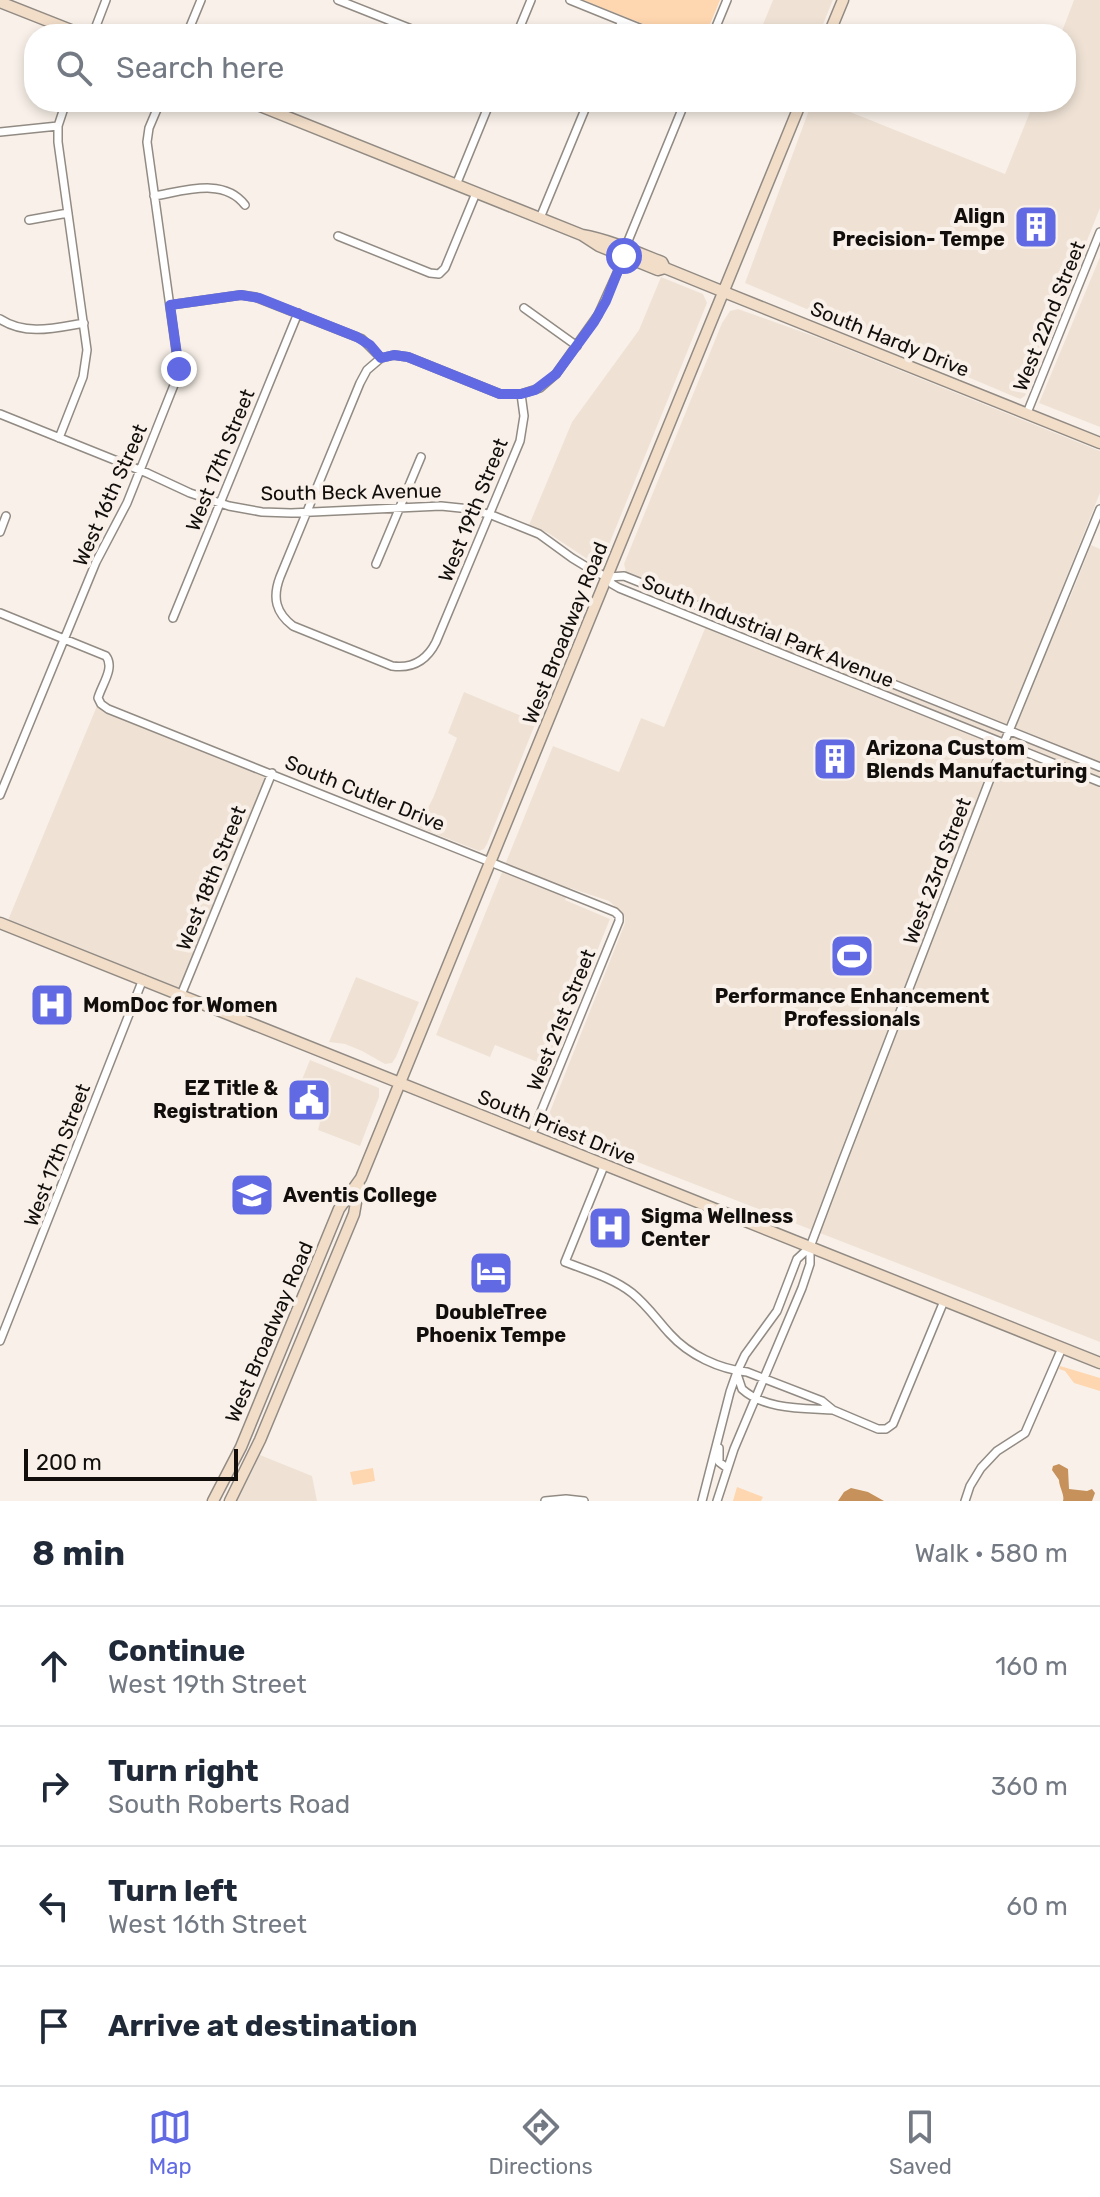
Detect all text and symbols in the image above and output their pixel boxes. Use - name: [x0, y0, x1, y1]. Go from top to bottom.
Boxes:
- search box: [24, 24, 1076, 112]
- icon: search: [52, 46, 96, 90]
- text: Search here: [116, 50, 284, 86]
- building icon: Align Precision- Tempe: [1012, 203, 1060, 251]
- place label: Align Precision- Tempe: [832, 204, 1005, 251]
- street label: West 22nd Street: [1008, 237, 1090, 395]
- route start: [606, 238, 642, 274]
- street label: South Hardy Drive: [807, 296, 973, 382]
- route end: [161, 351, 197, 387]
- street label: West 17th Street: [181, 385, 260, 535]
- street label: West 16th Street: [68, 420, 152, 570]
- street label: West 19th Street: [433, 434, 513, 585]
- street label: South Beck Avenue: [260, 478, 442, 506]
- street label: West Broadway Road: [517, 538, 613, 728]
- street label: South Industrial Park Avenue: [639, 569, 897, 693]
- building icon: Arizona Custom Blends Manufacturing: [811, 735, 859, 783]
- place label: Arizona Custom Blends Manufacturing: [866, 736, 1087, 783]
- street label: South Cutler Drive: [282, 750, 448, 836]
- street label: West 23rd Street: [898, 794, 976, 948]
- street label: West 18th Street: [171, 802, 251, 954]
- sports icon: Performance Enhancement Professionals: [828, 932, 876, 980]
- street label: West 21st Street: [522, 945, 600, 1094]
- hospital icon: MomDoc for Women: [28, 981, 76, 1029]
- place label: Performance Enhancement Professionals: [715, 984, 989, 1031]
- place label: MomDoc for Women: [83, 993, 278, 1017]
- place label: EZ Title & Registration: [153, 1076, 278, 1123]
- public building icon: EZ Title & Registration: [285, 1076, 333, 1124]
- street label: West 17th Street: [19, 1080, 95, 1230]
- street label: South Priest Drive: [474, 1084, 640, 1170]
- school or university icon: Aventis College: [228, 1171, 276, 1219]
- place label: Aventis College: [283, 1183, 437, 1207]
- hospital icon: Sigma Wellness Center: [586, 1204, 634, 1252]
- place label: Sigma Wellness Center: [641, 1204, 793, 1251]
- street label: West Broadway Road: [220, 1238, 318, 1426]
- hotel icon: DoubleTree Phoenix Tempe: [467, 1249, 515, 1297]
- place label: DoubleTree Phoenix Tempe: [416, 1300, 566, 1347]
- scale bar: [24, 1445, 238, 1481]
- text: 200 m: [36, 1449, 102, 1476]
- text: 8 min: [32, 1533, 125, 1574]
- text: Walk · 580 m: [915, 1538, 1068, 1569]
- text: Continue: [108, 1633, 245, 1669]
- icon: ahead: [32, 1644, 76, 1688]
- text: 160 m: [995, 1651, 1068, 1682]
- text: West 19th Street: [108, 1669, 307, 1700]
- text: Turn right: [108, 1753, 259, 1789]
- icon: right: [32, 1764, 76, 1808]
- text: 360 m: [991, 1771, 1068, 1802]
- text: South Roberts Road: [108, 1789, 350, 1820]
- text: Turn left: [108, 1873, 238, 1909]
- icon: left: [32, 1884, 76, 1928]
- text: 60 m: [1006, 1891, 1068, 1922]
- text: West 16th Street: [108, 1909, 307, 1940]
- icon: arrive: [32, 2004, 76, 2048]
- text: Arrive at destination: [108, 2008, 418, 2044]
- tab: Map: [148, 2105, 192, 2180]
- tab: Directions: [488, 2105, 593, 2180]
- tab: Saved: [889, 2105, 952, 2180]

